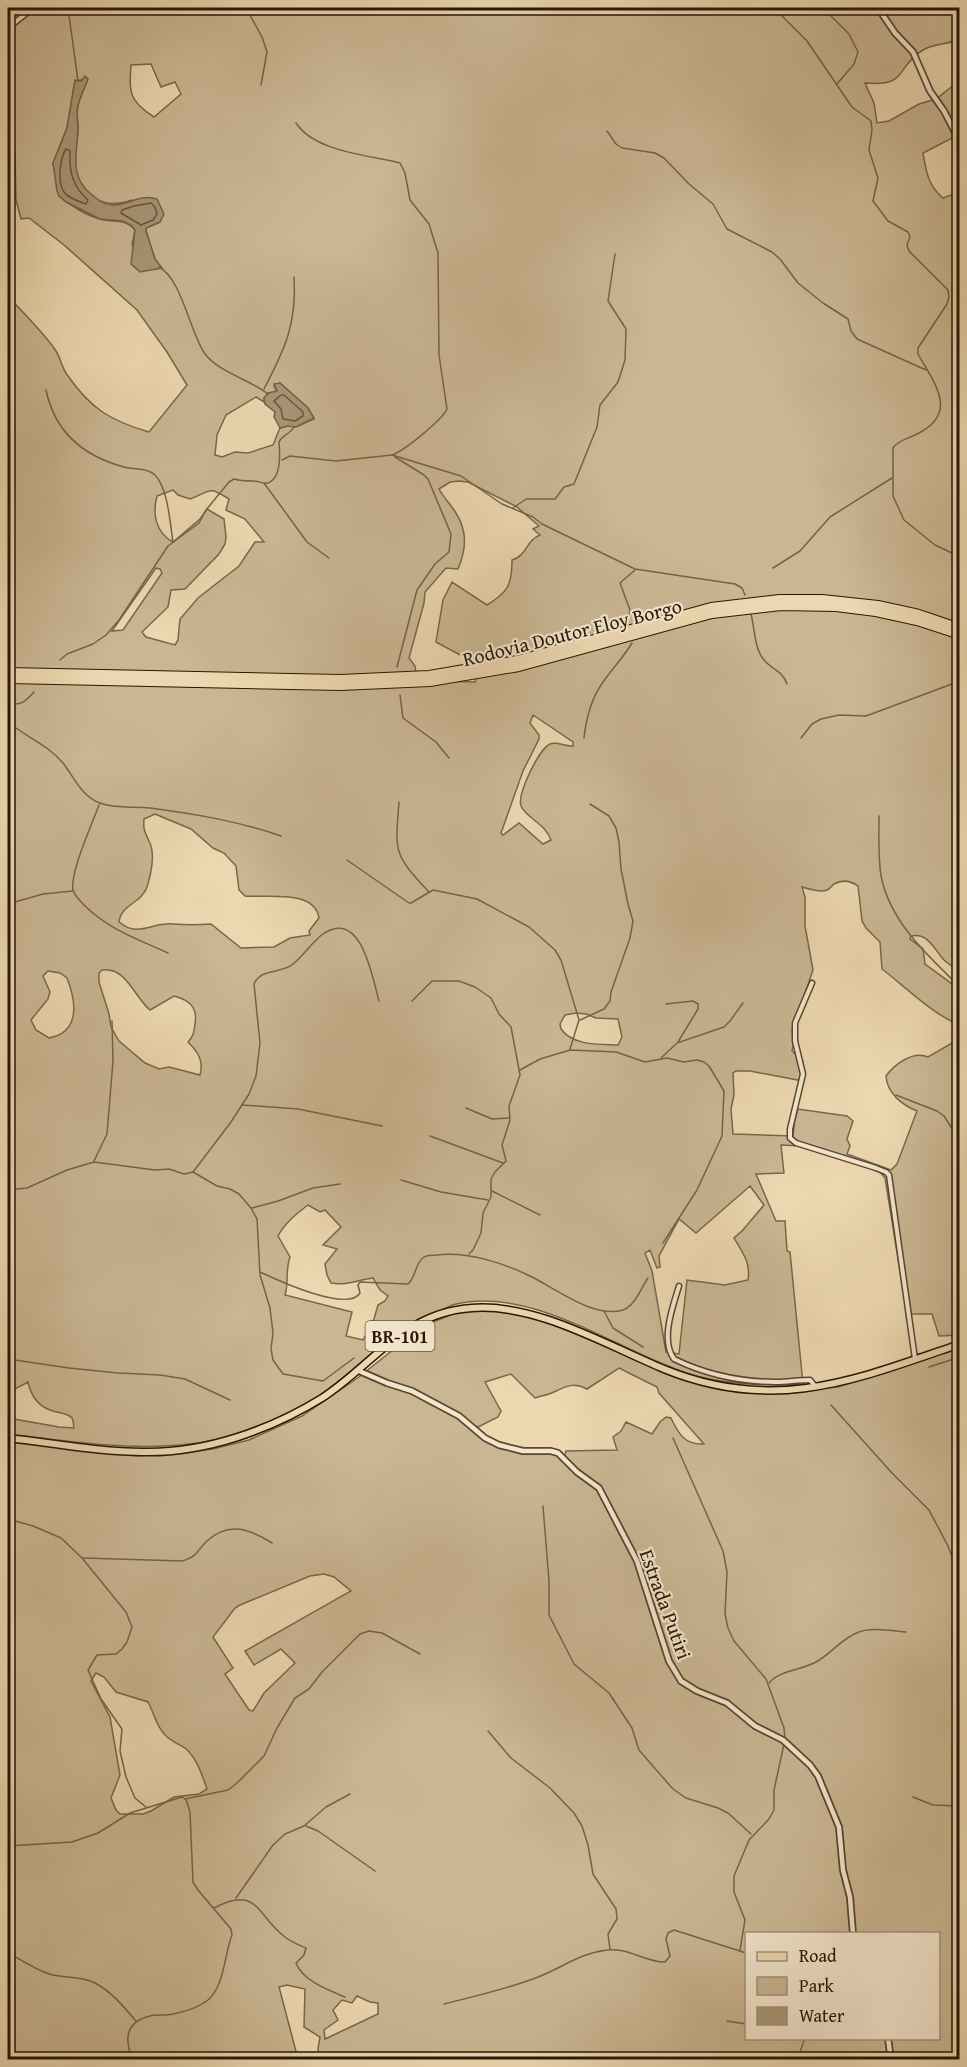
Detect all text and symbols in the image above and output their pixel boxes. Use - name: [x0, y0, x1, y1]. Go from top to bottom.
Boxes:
- street label: Rodovia Doutor Eloy Borgo: [459, 591, 685, 673]
- road number: BR-101: [366, 1321, 434, 1351]
- street label: Estrada Putiri: [633, 1545, 699, 1663]
- legend: [745, 1932, 940, 2040]
- text: Road: [799, 1942, 837, 1969]
- text: Park: [799, 1972, 835, 1999]
- text: Water: [799, 2002, 845, 2029]

